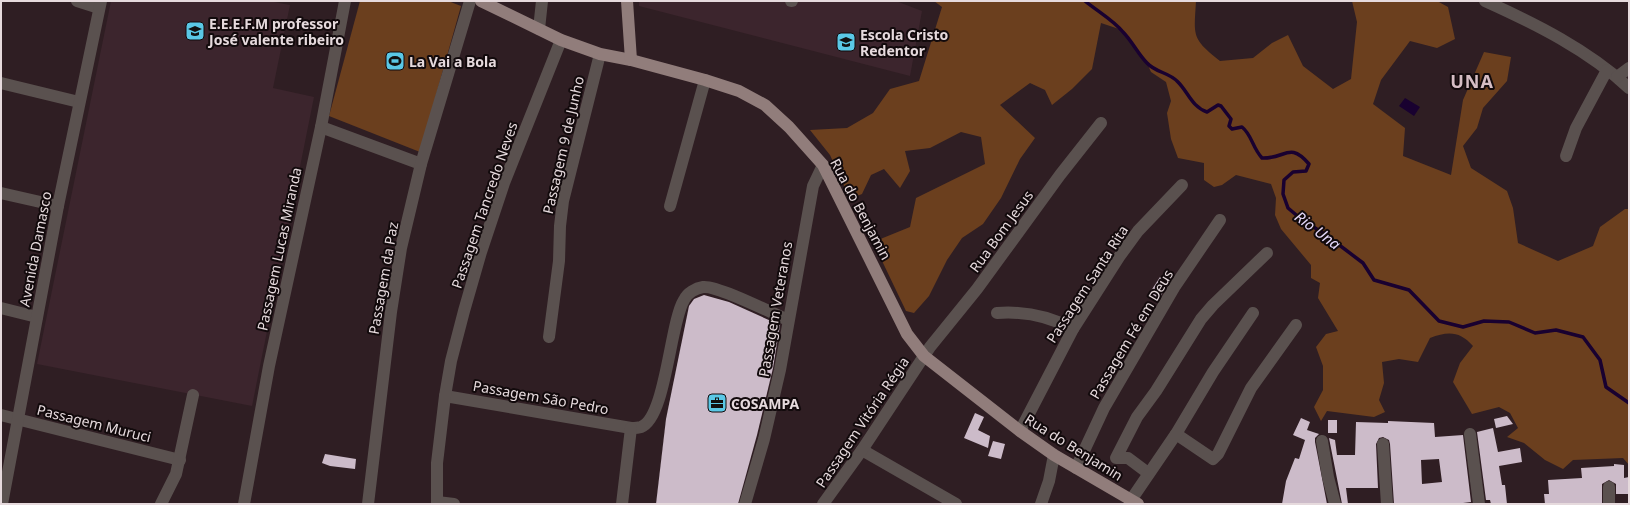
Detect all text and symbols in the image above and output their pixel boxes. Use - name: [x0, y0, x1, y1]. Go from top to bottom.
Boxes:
- place label: E.E.E.F.M professor José valente ribeiro: [207, 14, 344, 49]
- school or university icon: E.E.E.F.M professor José valente ribeiro: [184, 20, 206, 42]
- place label: Escola Cristo Redentor: [860, 25, 949, 60]
- school or university icon: Escola Cristo Redentor: [835, 31, 857, 53]
- sports icon: La Vai a Bola: [384, 50, 406, 72]
- place label: La Vai a Bola: [409, 52, 497, 71]
- district label: UNA: [1450, 69, 1494, 93]
- street label: Passagem 9 de Junho: [538, 74, 588, 216]
- street label: Passagem Tancredo Neves: [447, 119, 522, 291]
- street label: Rua do Benjamin: [826, 155, 896, 263]
- street label: Passagem Lucas Miranda: [252, 166, 306, 332]
- street label: Rua Bom Jesus: [965, 186, 1037, 276]
- street label: Avenida Damasco: [14, 190, 56, 308]
- water label: Rio Una: [1291, 206, 1345, 254]
- street label: Passagem da Paz: [364, 220, 402, 336]
- street label: Passagem Santa Rita: [1042, 221, 1132, 347]
- street label: Passagem Veteranos: [754, 240, 796, 378]
- street label: Passagem Fé em Deus: [1085, 266, 1177, 402]
- street label: Passagem Vitória Régia: [811, 353, 913, 491]
- street label: Passagem São Pedro: [472, 376, 610, 418]
- office icon: COSAMPA: [706, 392, 728, 414]
- place label: COSAMPA: [731, 394, 799, 413]
- street label: Passagem Muruci: [35, 400, 153, 446]
- street label: Rua do Benjamin: [1021, 409, 1127, 485]

